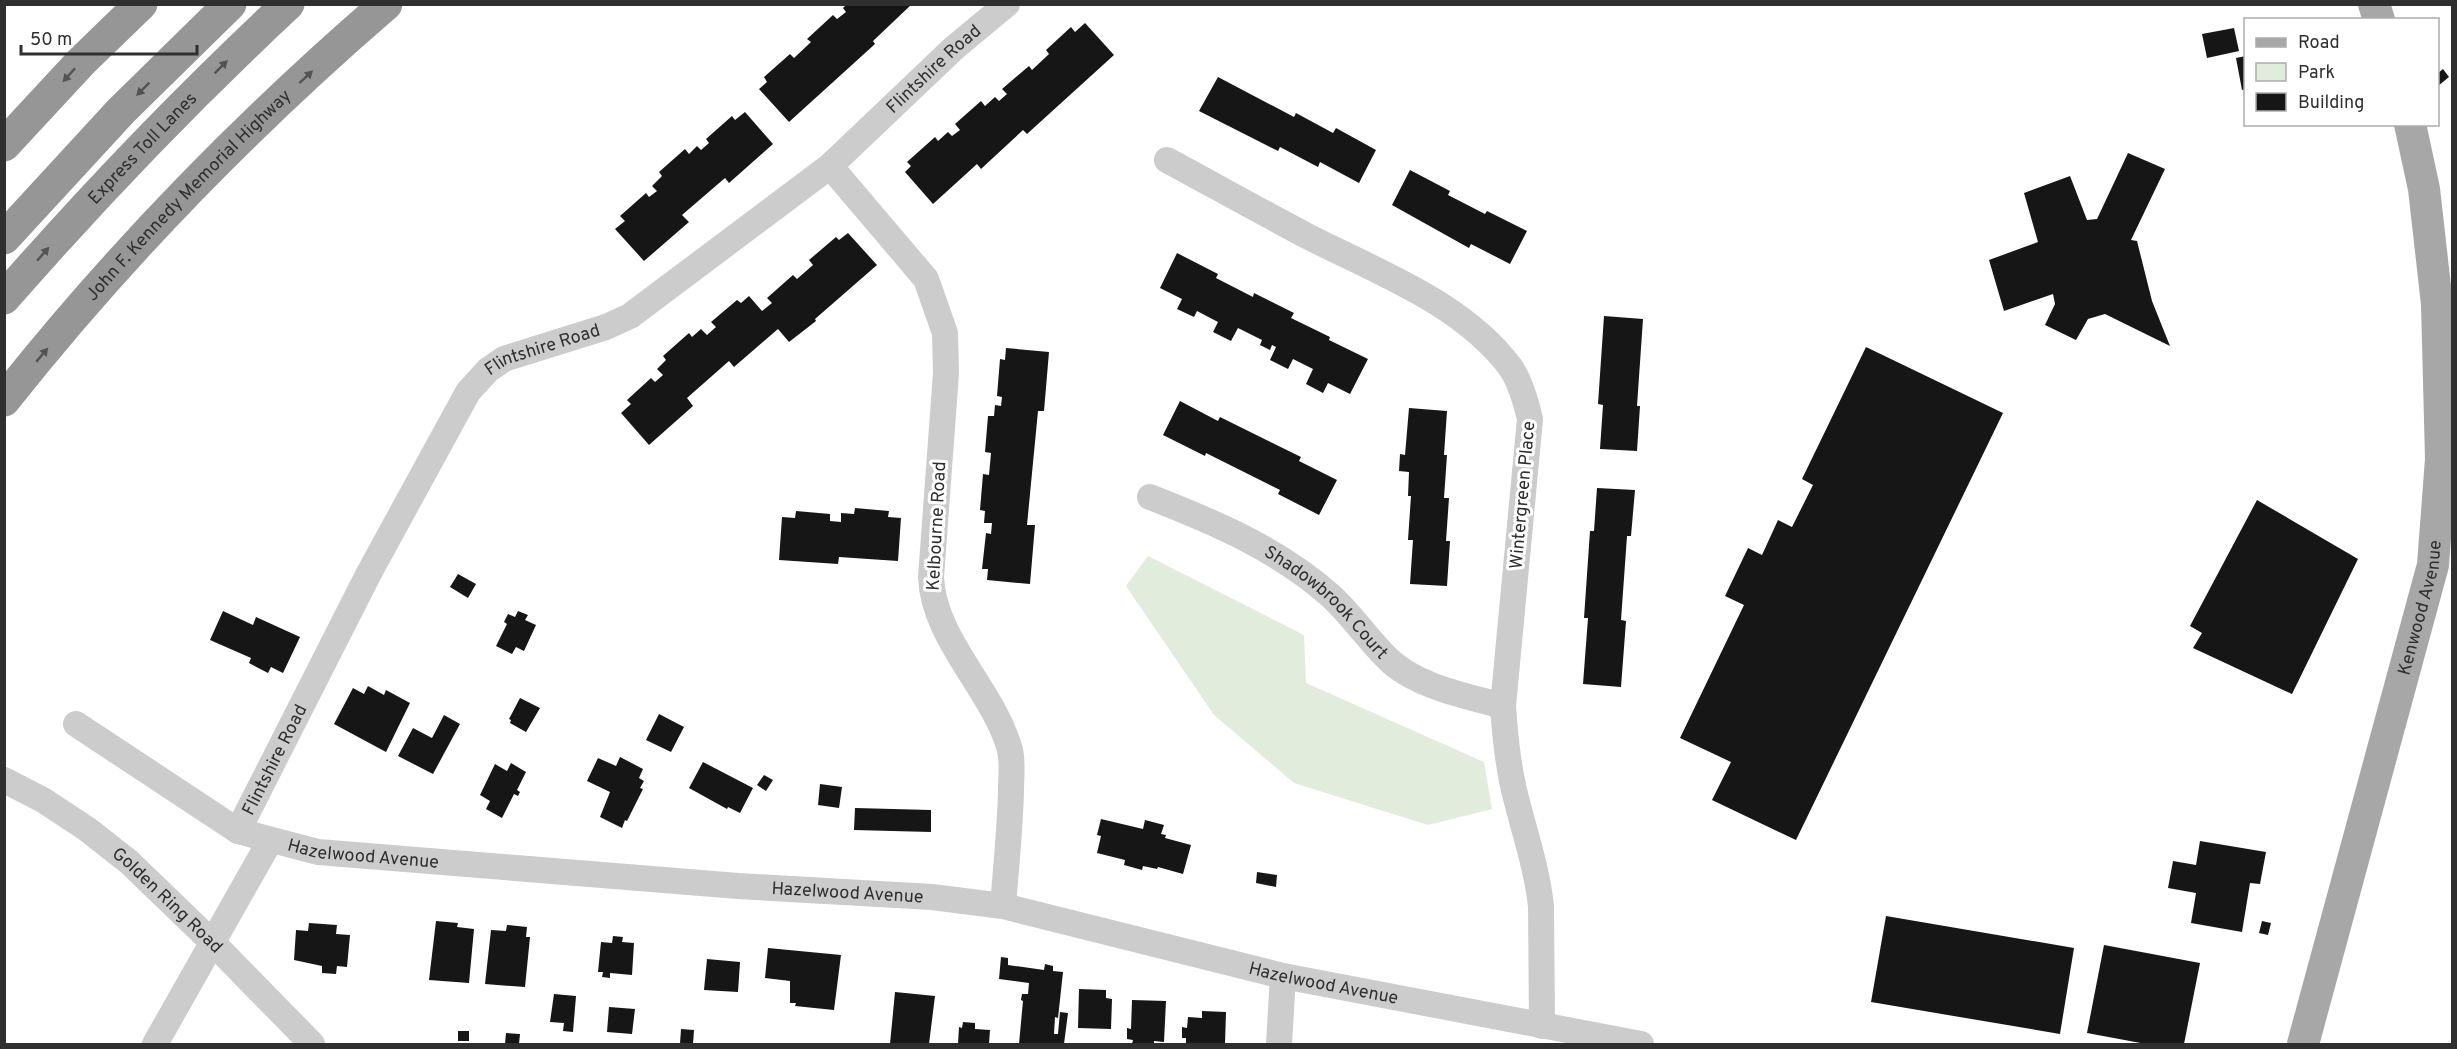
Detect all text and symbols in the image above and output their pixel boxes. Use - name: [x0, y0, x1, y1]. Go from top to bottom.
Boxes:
- scale bar: [21, 18, 196, 56]
- legend: [2244, 18, 2439, 126]
- street label: Flintshire Road: [882, 20, 986, 119]
- text: 50 m: [30, 29, 72, 52]
- text: Road: [2298, 32, 2340, 55]
- one-way arrow: [213, 61, 227, 75]
- text: Park: [2298, 62, 2335, 85]
- one-way arrow: [63, 67, 76, 82]
- one-way arrow: [298, 71, 313, 84]
- one-way arrow: [136, 82, 150, 96]
- street label: John F. Kennedy Memorial Highway: [82, 85, 297, 306]
- street label: Express Toll Lanes: [84, 88, 203, 210]
- text: Building: [2298, 92, 2364, 115]
- one-way arrow: [36, 247, 49, 262]
- street label: Flintshire Road: [481, 320, 603, 382]
- one-way arrow: [35, 347, 48, 363]
- street label: Wintergreen Place: [1506, 420, 1541, 570]
- street label: Kelbourne Road: [923, 461, 952, 591]
- street label: Kenwood Avenue: [2394, 539, 2448, 678]
- street label: Shadowbrook Court: [1260, 541, 1392, 665]
- street label: Flintshire Road: [238, 701, 313, 820]
- street label: Hazelwood Avenue: [285, 834, 440, 875]
- street label: Golden Ring Road: [107, 843, 227, 959]
- street label: Hazelwood Avenue: [771, 878, 924, 909]
- street label: Hazelwood Avenue: [1246, 958, 1400, 1011]

